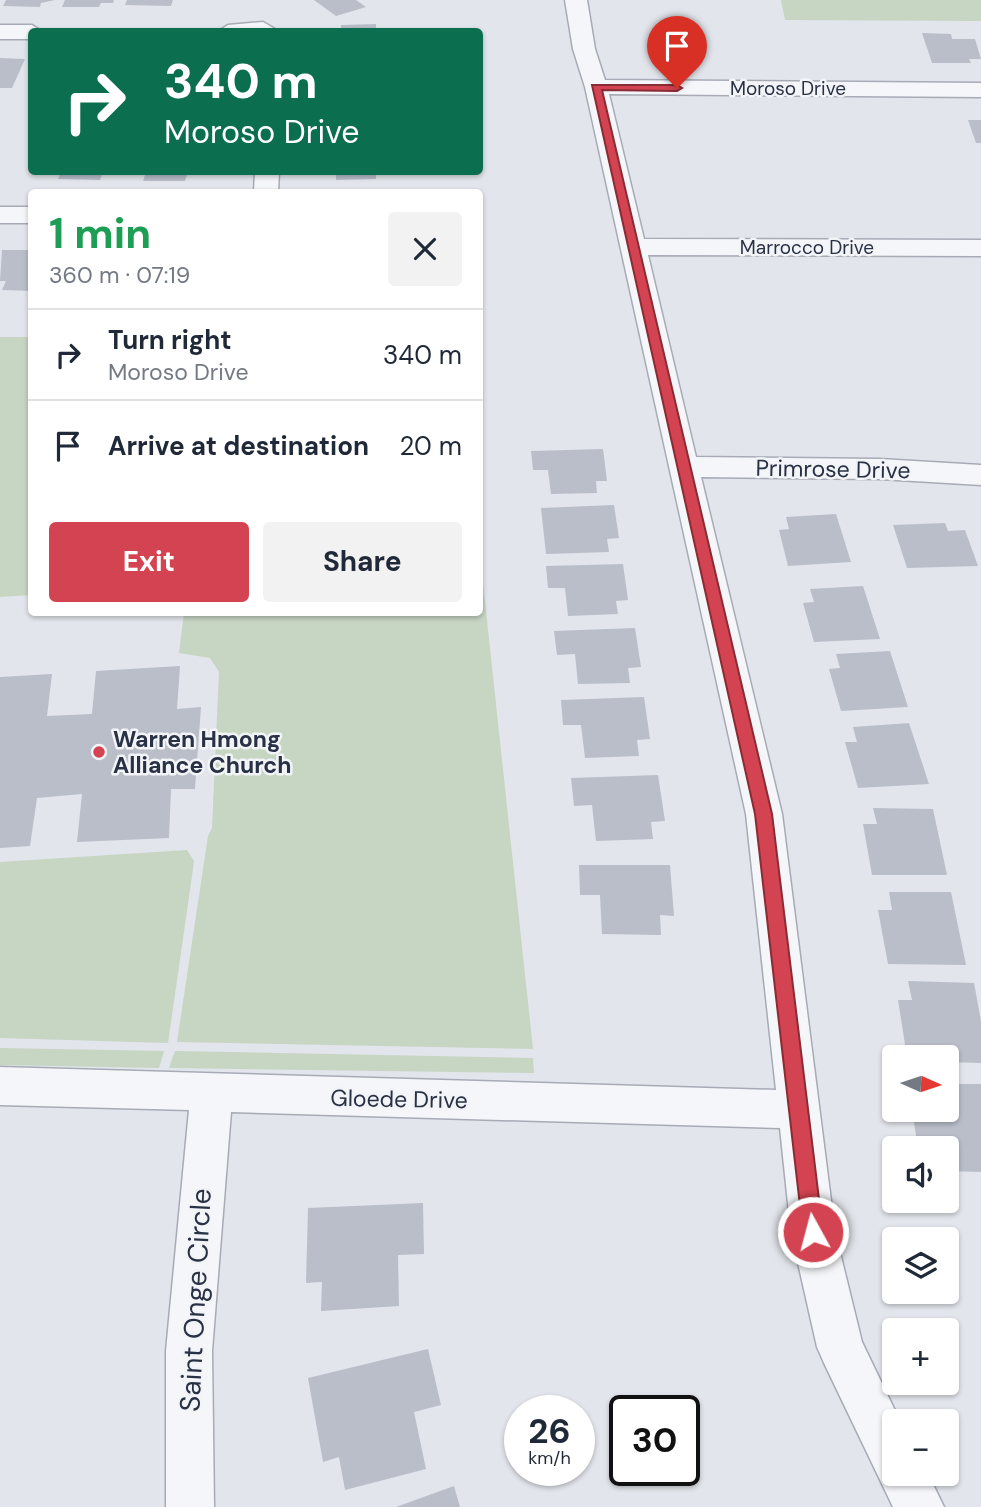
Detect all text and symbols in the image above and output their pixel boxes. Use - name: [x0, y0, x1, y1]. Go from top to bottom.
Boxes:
- pin: [647, 16, 707, 88]
- icon: arrive: [658, 27, 696, 65]
- text: 340 m: [164, 49, 318, 113]
- icon: right: [49, 56, 140, 147]
- street label: Moroso Drive: [730, 76, 846, 101]
- text: Moroso Drive: [164, 111, 359, 153]
- text: 1 min: [49, 206, 151, 261]
- button: close: [388, 212, 462, 286]
- street label: Marrocco Drive: [740, 235, 874, 260]
- text: 360 m · 07:19: [49, 260, 190, 290]
- text: Turn right: [108, 323, 232, 357]
- icon: right: [49, 336, 87, 374]
- text: 340 m: [383, 338, 462, 372]
- text: Moroso Drive: [108, 357, 248, 387]
- icon: arrive: [49, 427, 87, 465]
- text: Arrive at destination: [108, 429, 369, 463]
- text: 20 m: [399, 429, 462, 463]
- street label: Primrose Drive: [755, 453, 911, 485]
- button: Exit: [49, 522, 249, 602]
- button: Share: [263, 522, 462, 602]
- place label: Warren Hmong Alliance Church: [113, 724, 292, 780]
- marker: Warren Hmong Alliance Church: [91, 744, 107, 760]
- north arrow: [882, 1045, 959, 1122]
- map controls: [882, 1045, 959, 1486]
- street label: Gloede Drive: [330, 1083, 468, 1115]
- button: sound: [882, 1136, 959, 1213]
- street label: Saint Onge Circle: [171, 1187, 220, 1413]
- position arrow: [776, 1195, 850, 1269]
- button: layers: [882, 1227, 959, 1304]
- button: +: [882, 1318, 959, 1395]
- speed limit sign: 30: [609, 1395, 700, 1486]
- text: 26: [528, 1408, 571, 1454]
- button: −: [882, 1409, 959, 1486]
- text: km/h: [528, 1446, 571, 1470]

